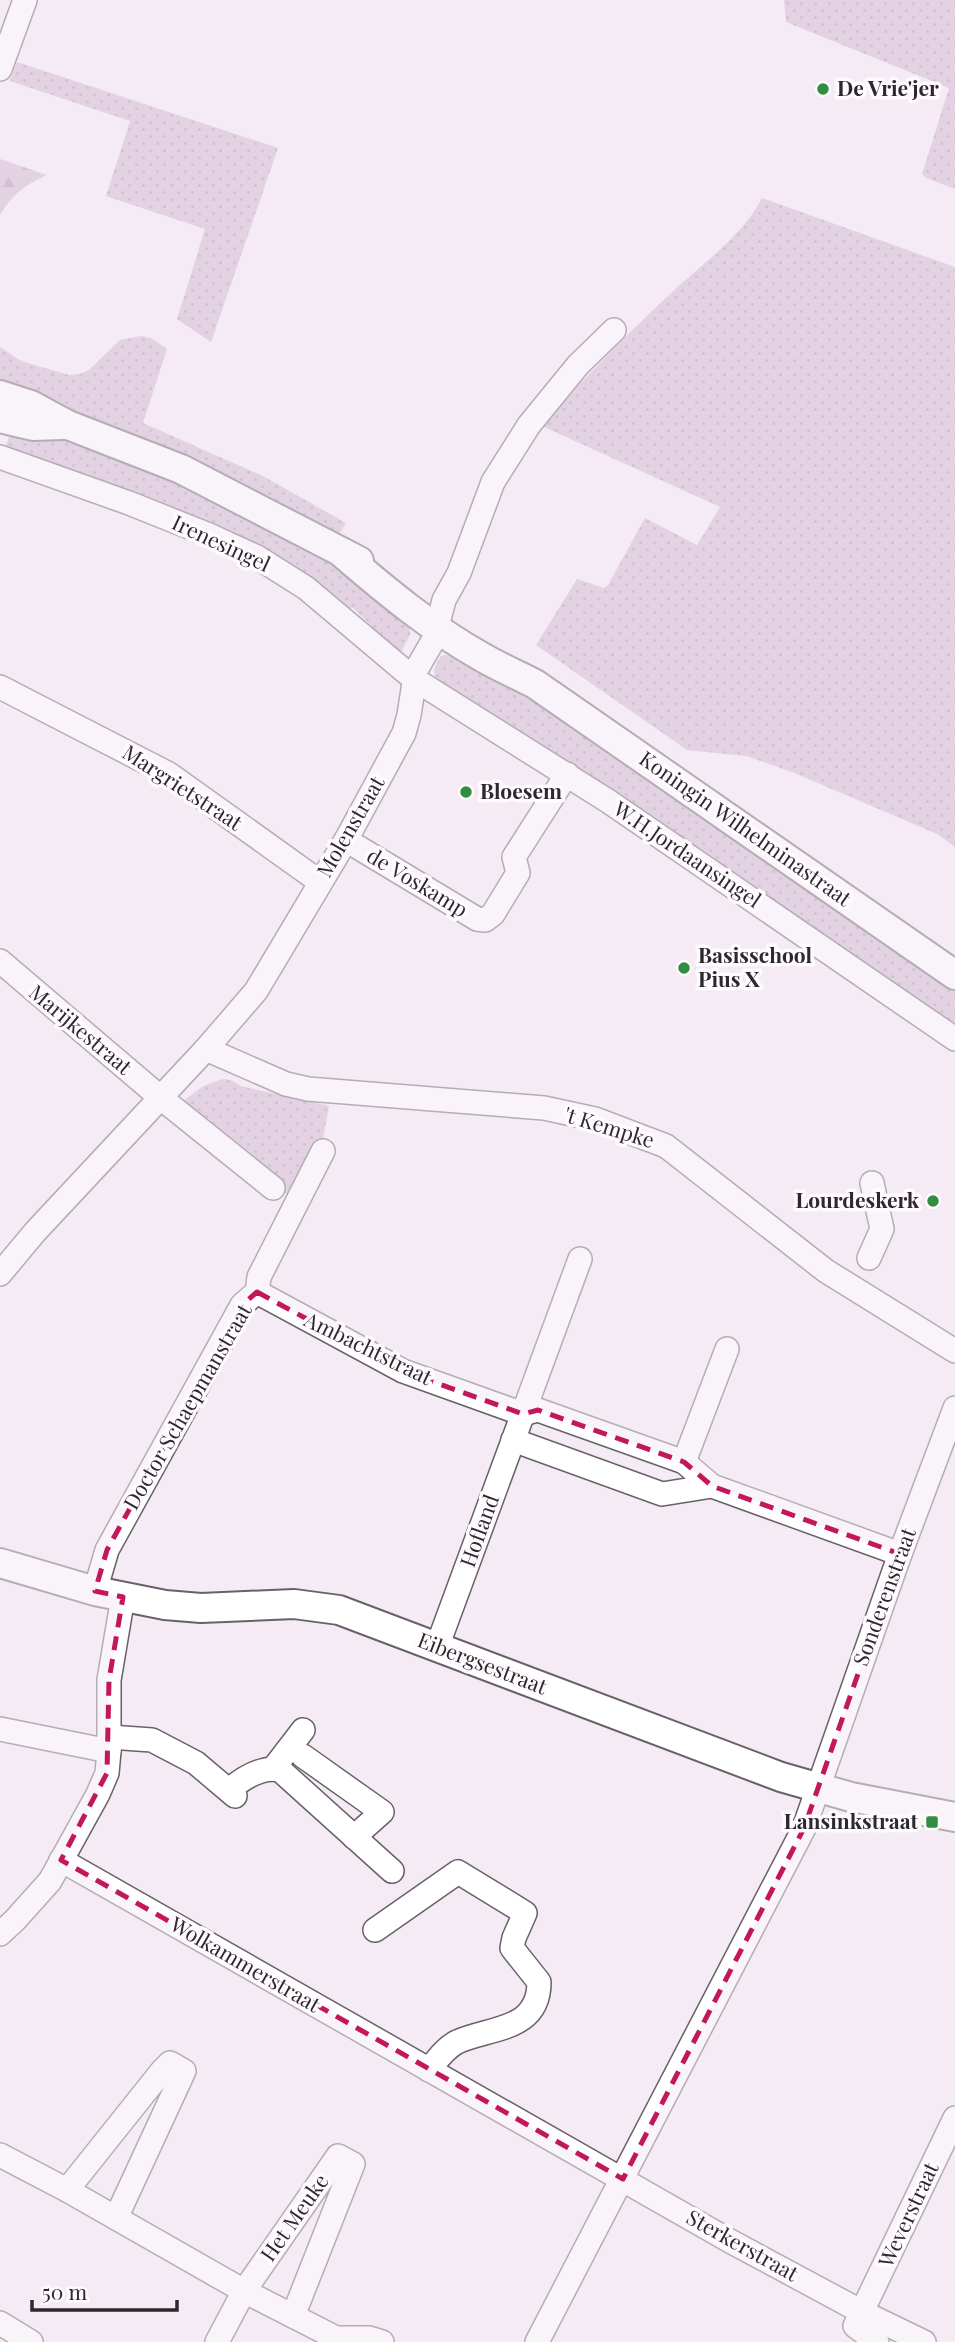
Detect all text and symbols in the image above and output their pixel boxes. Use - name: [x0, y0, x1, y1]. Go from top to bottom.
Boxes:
- place label: De Vrie'jer: [837, 73, 939, 101]
- marker: De Vrie'jer: [815, 81, 831, 97]
- street label: Irenesingel: [168, 507, 275, 577]
- street label: Margrietstraat: [118, 737, 249, 836]
- street label: Koningin Wilhelminastraat: [635, 743, 858, 912]
- street label: Molenstraat: [309, 770, 390, 882]
- place label: Bloesem: [480, 776, 562, 804]
- marker: Bloesem: [458, 784, 474, 800]
- street label: W.H.Jordaansingel: [608, 793, 767, 913]
- street label: de Voskamp: [362, 840, 474, 922]
- place label: Basisschool Pius X: [698, 940, 812, 992]
- marker: Basisschool Pius X: [676, 960, 692, 976]
- street label: Marijkestraat: [24, 977, 139, 1080]
- street label: 't Kempke: [561, 1099, 658, 1153]
- place label: Lourdeskerk: [795, 1185, 920, 1213]
- marker: Lourdeskerk: [925, 1193, 941, 1209]
- street label: Doctor Schaepmanstraat: [116, 1297, 257, 1514]
- street label: Ambachtstraat: [300, 1304, 438, 1390]
- street label: Hofland: [452, 1490, 504, 1570]
- street label: Sonderenstraat: [845, 1523, 921, 1669]
- street label: Eibergsestraat: [414, 1625, 552, 1700]
- place label: Lansinkstraat: [784, 1806, 919, 1834]
- marker: Lansinkstraat: [924, 1814, 940, 1830]
- street label: Wolkammerstraat: [165, 1909, 326, 2018]
- street label: Weverstraat: [870, 2157, 944, 2272]
- street label: Het Meuke: [253, 2168, 334, 2266]
- street label: Sterkerstraat: [682, 2202, 804, 2287]
- scale bar: [32, 2268, 177, 2312]
- text: 50 m: [42, 2277, 88, 2305]

